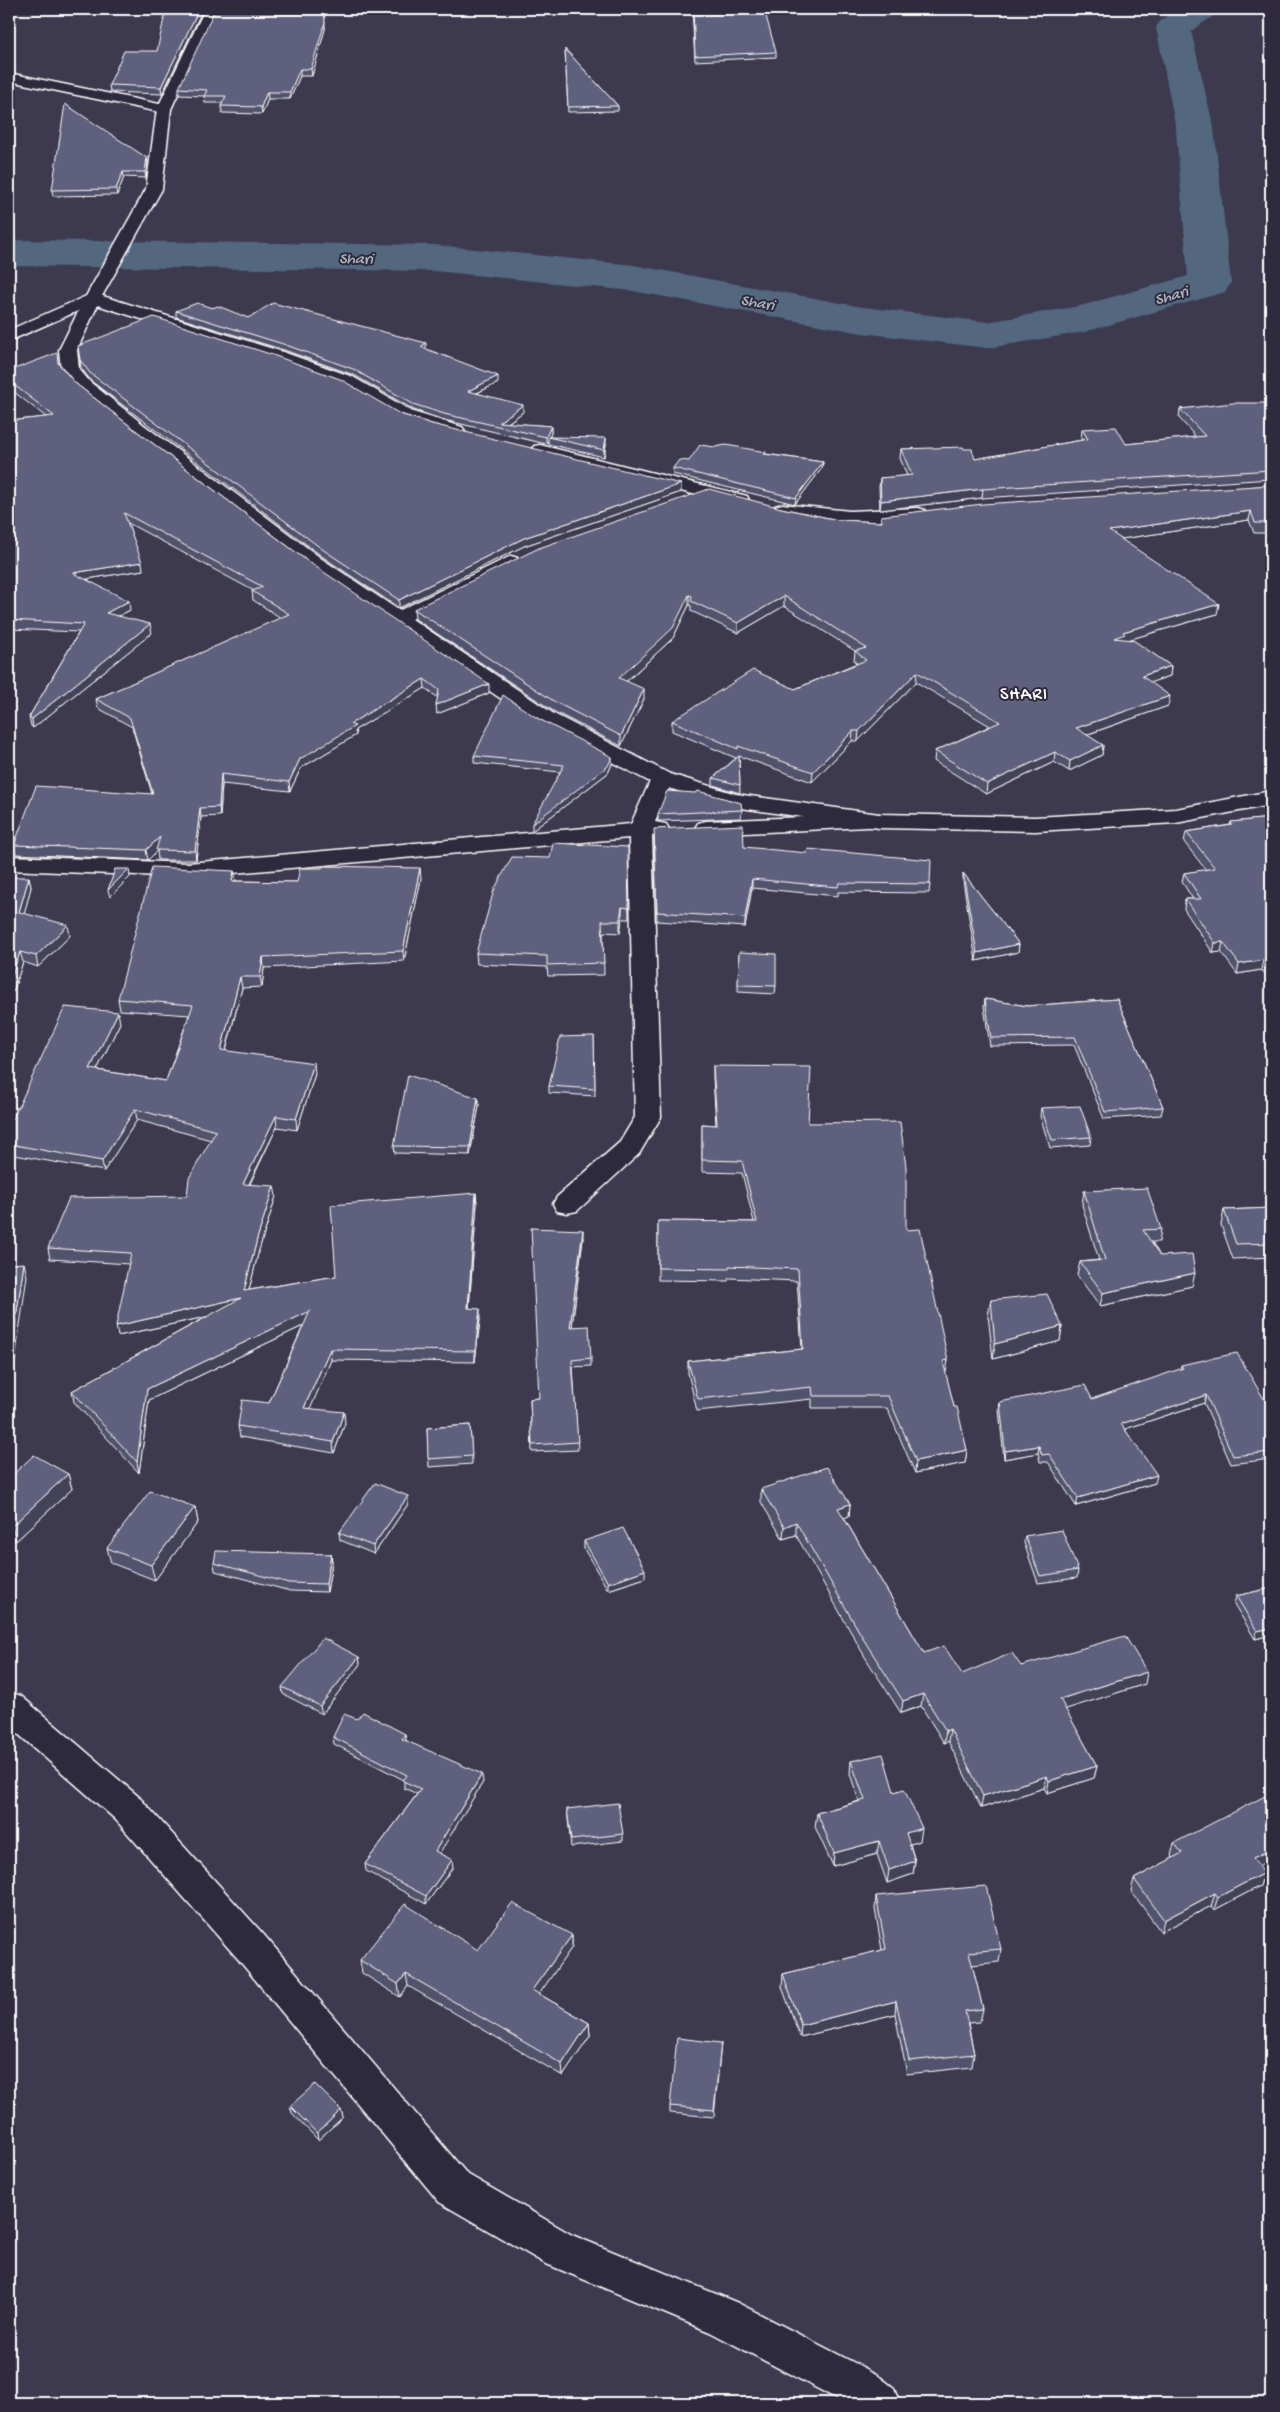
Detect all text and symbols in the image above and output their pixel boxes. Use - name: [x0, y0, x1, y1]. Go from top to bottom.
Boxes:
- water label: Shari: [339, 251, 375, 270]
- water label: Shari: [1153, 283, 1192, 311]
- water label: Shari: [739, 292, 777, 317]
- district label: SHARI: [1000, 685, 1048, 706]

